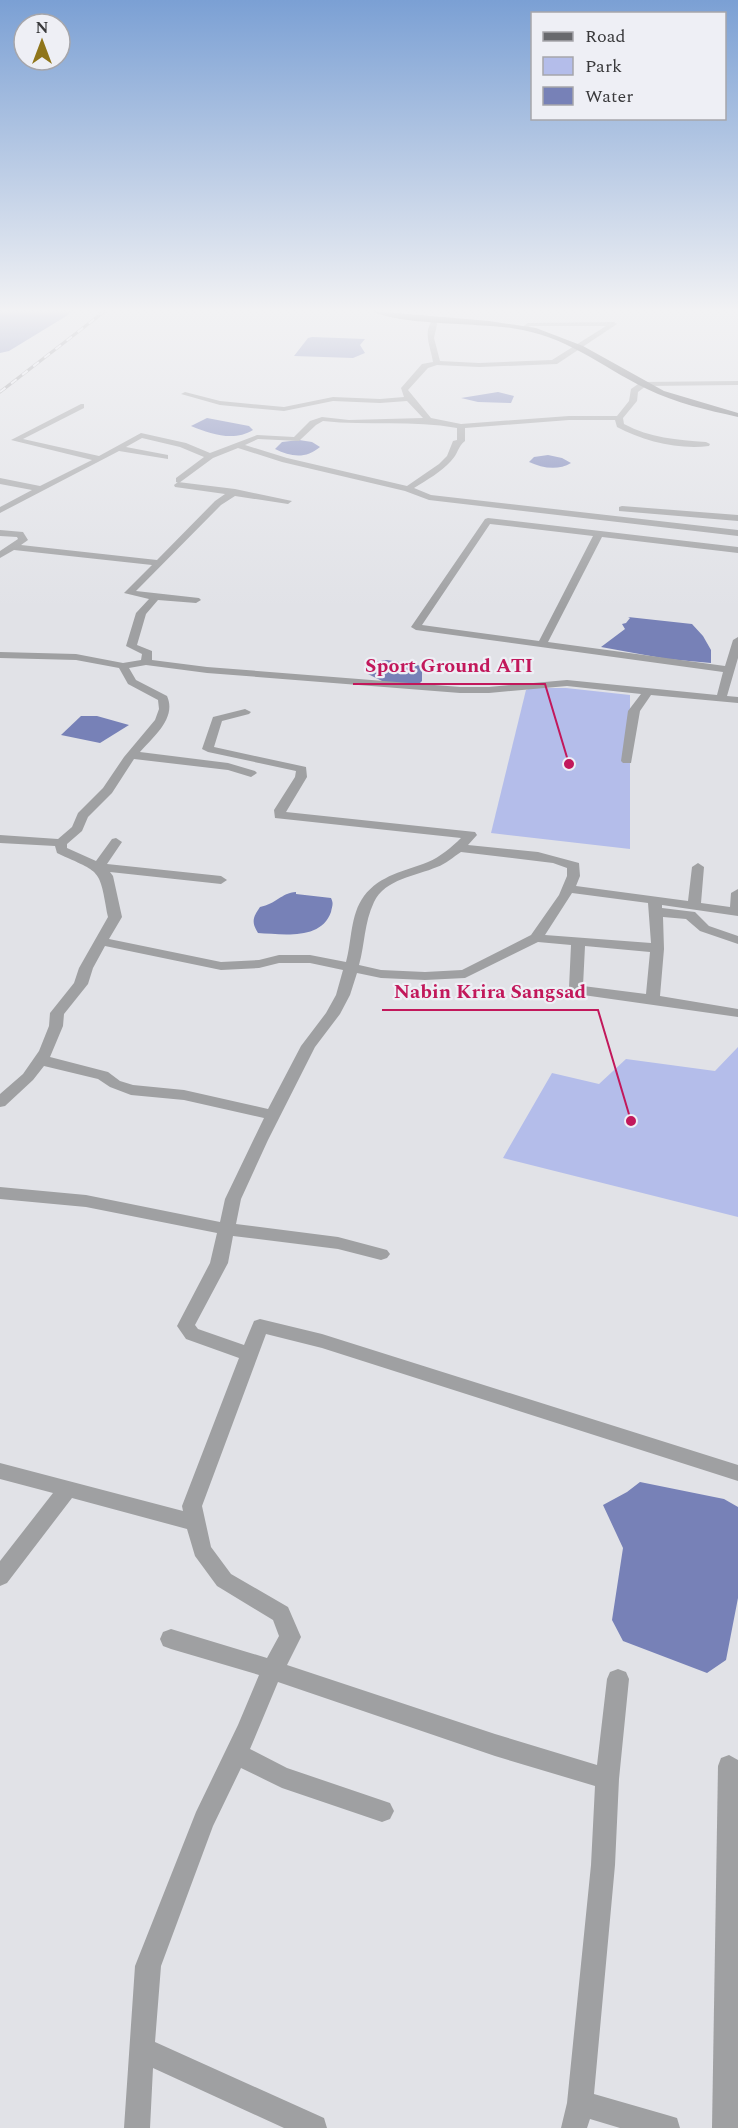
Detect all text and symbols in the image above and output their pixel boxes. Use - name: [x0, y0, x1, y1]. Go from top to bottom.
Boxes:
- north arrow: [12, 12, 72, 72]
- legend: [531, 12, 726, 120]
- text: N: [35, 16, 49, 40]
- text: Road: [585, 23, 626, 50]
- text: Park: [585, 53, 622, 80]
- text: Water: [585, 83, 633, 110]
- callout: Sport Ground ATI: [353, 646, 545, 684]
- text: Sport Ground ATI: [365, 651, 533, 681]
- callout: Nabin Krira Sangsad: [382, 972, 598, 1010]
- text: Nabin Krira Sangsad: [394, 977, 587, 1007]

